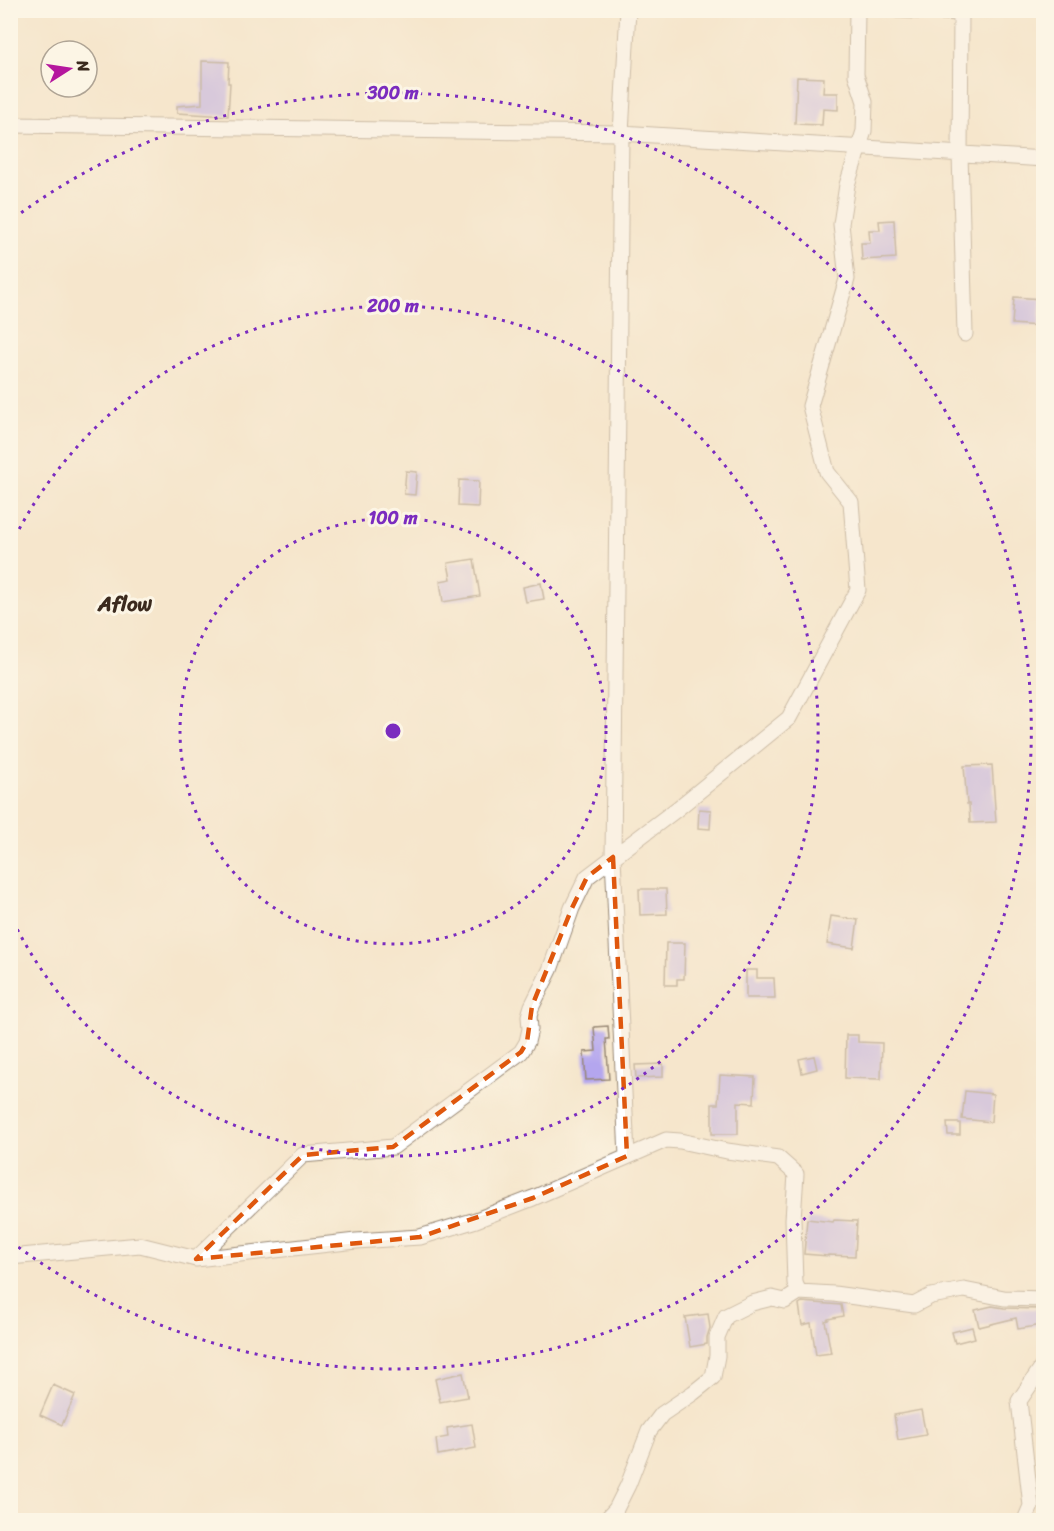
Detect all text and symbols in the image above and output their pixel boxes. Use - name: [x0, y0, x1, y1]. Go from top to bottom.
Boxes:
- north arrow: [39, 39, 99, 99]
- text: N: [68, 57, 99, 75]
- text: 300 m: [366, 77, 419, 109]
- text: 200 m: [366, 290, 419, 322]
- text: 100 m: [369, 502, 418, 534]
- district label: Aflow: [97, 585, 153, 623]
- centre of rings: [383, 721, 403, 741]

